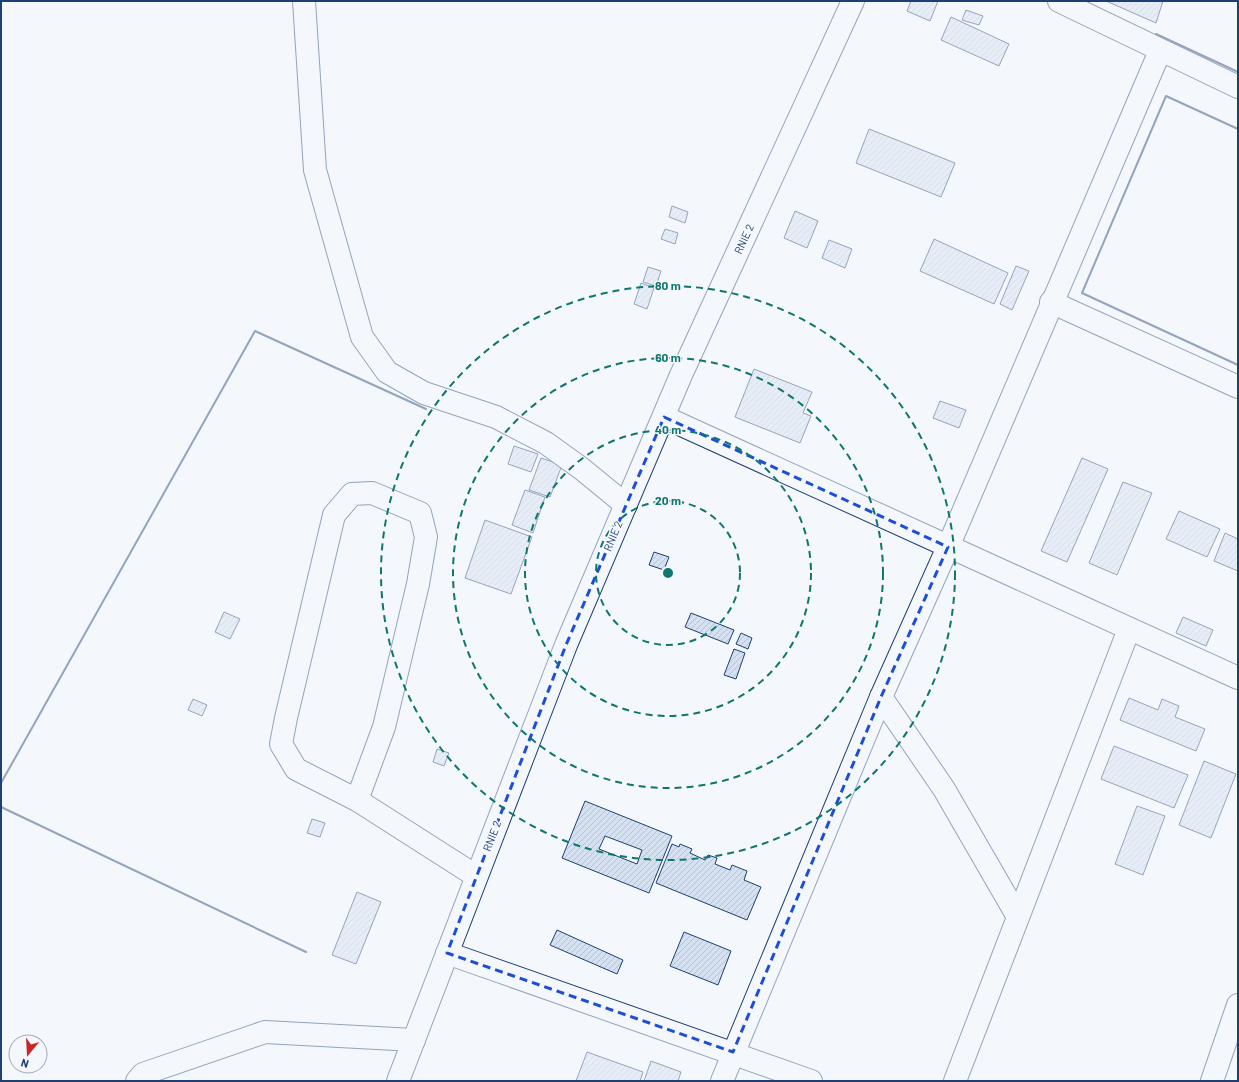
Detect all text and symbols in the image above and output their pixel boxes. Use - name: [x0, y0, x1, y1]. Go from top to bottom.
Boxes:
- street label: RNIE 2: [731, 222, 756, 256]
- text: 80 m: [655, 278, 681, 292]
- text: 60 m: [655, 350, 681, 364]
- text: 40 m: [655, 422, 681, 436]
- text: 20 m: [655, 493, 681, 507]
- street label: RNIE 2: [600, 519, 625, 553]
- centre of rings: [661, 566, 675, 580]
- street label: RNIE 2: [480, 819, 503, 853]
- north arrow: [8, 1034, 48, 1074]
- text: N: [19, 1057, 30, 1071]

